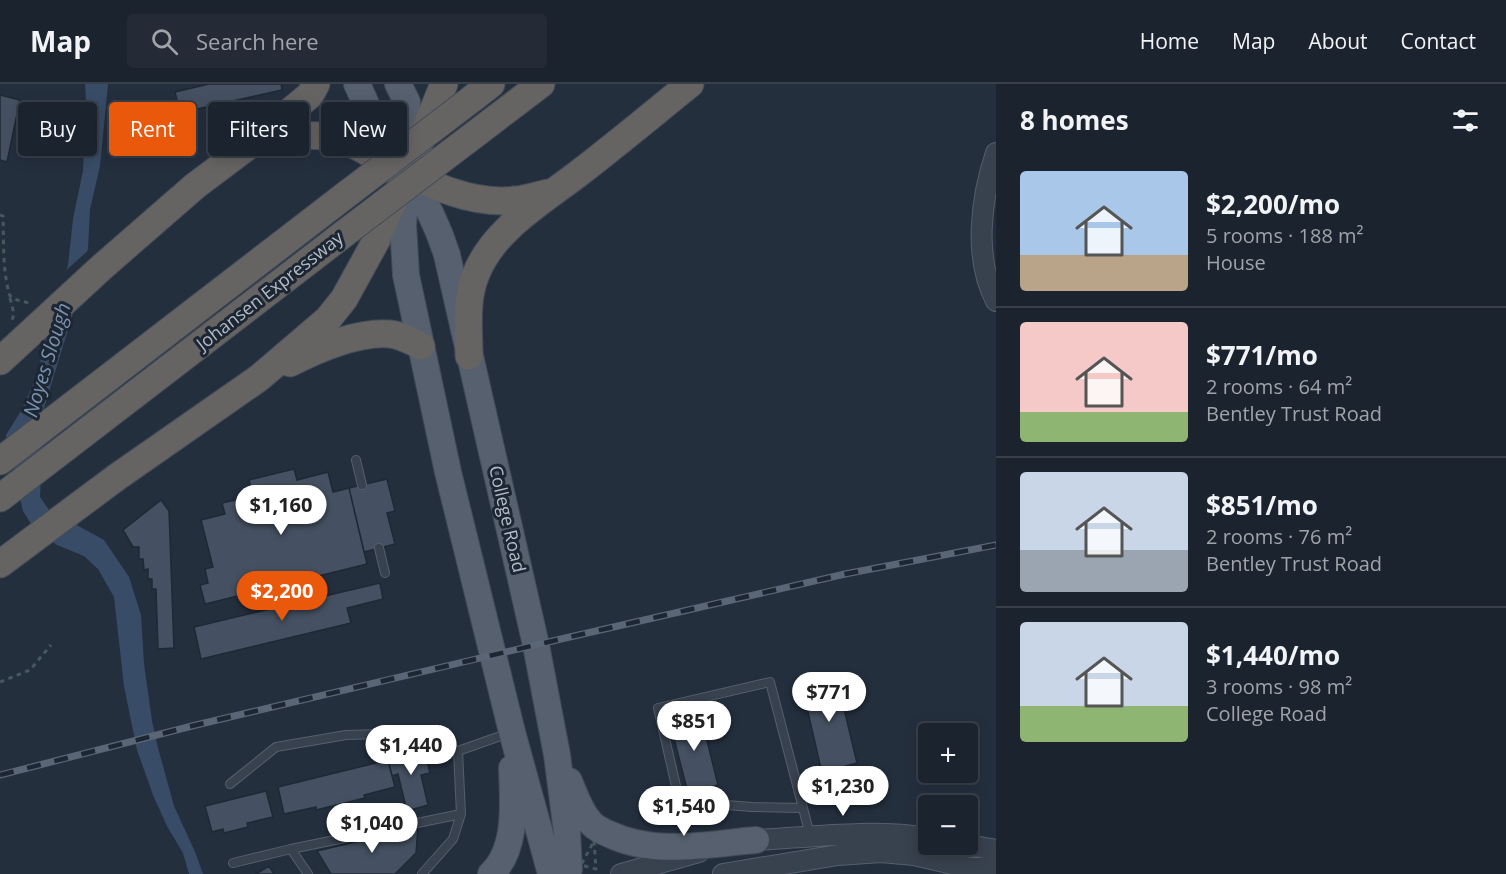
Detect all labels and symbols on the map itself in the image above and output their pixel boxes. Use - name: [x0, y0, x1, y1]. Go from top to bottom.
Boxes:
- street label: Johansen Expressway: [189, 225, 349, 356]
- water label: Noyes Slough: [16, 299, 77, 420]
- street label: College Road: [484, 463, 532, 575]
- pin: $1,160: [232, 485, 330, 536]
- pin: $2,200: [233, 571, 331, 622]
- pin: $771: [793, 672, 865, 723]
- pin: $851: [658, 701, 730, 752]
- pin: $1,440: [362, 725, 460, 776]
- pin: $1,230: [794, 766, 892, 817]
- pin: $1,540: [635, 786, 733, 837]
- pin: $1,040: [323, 803, 421, 854]

